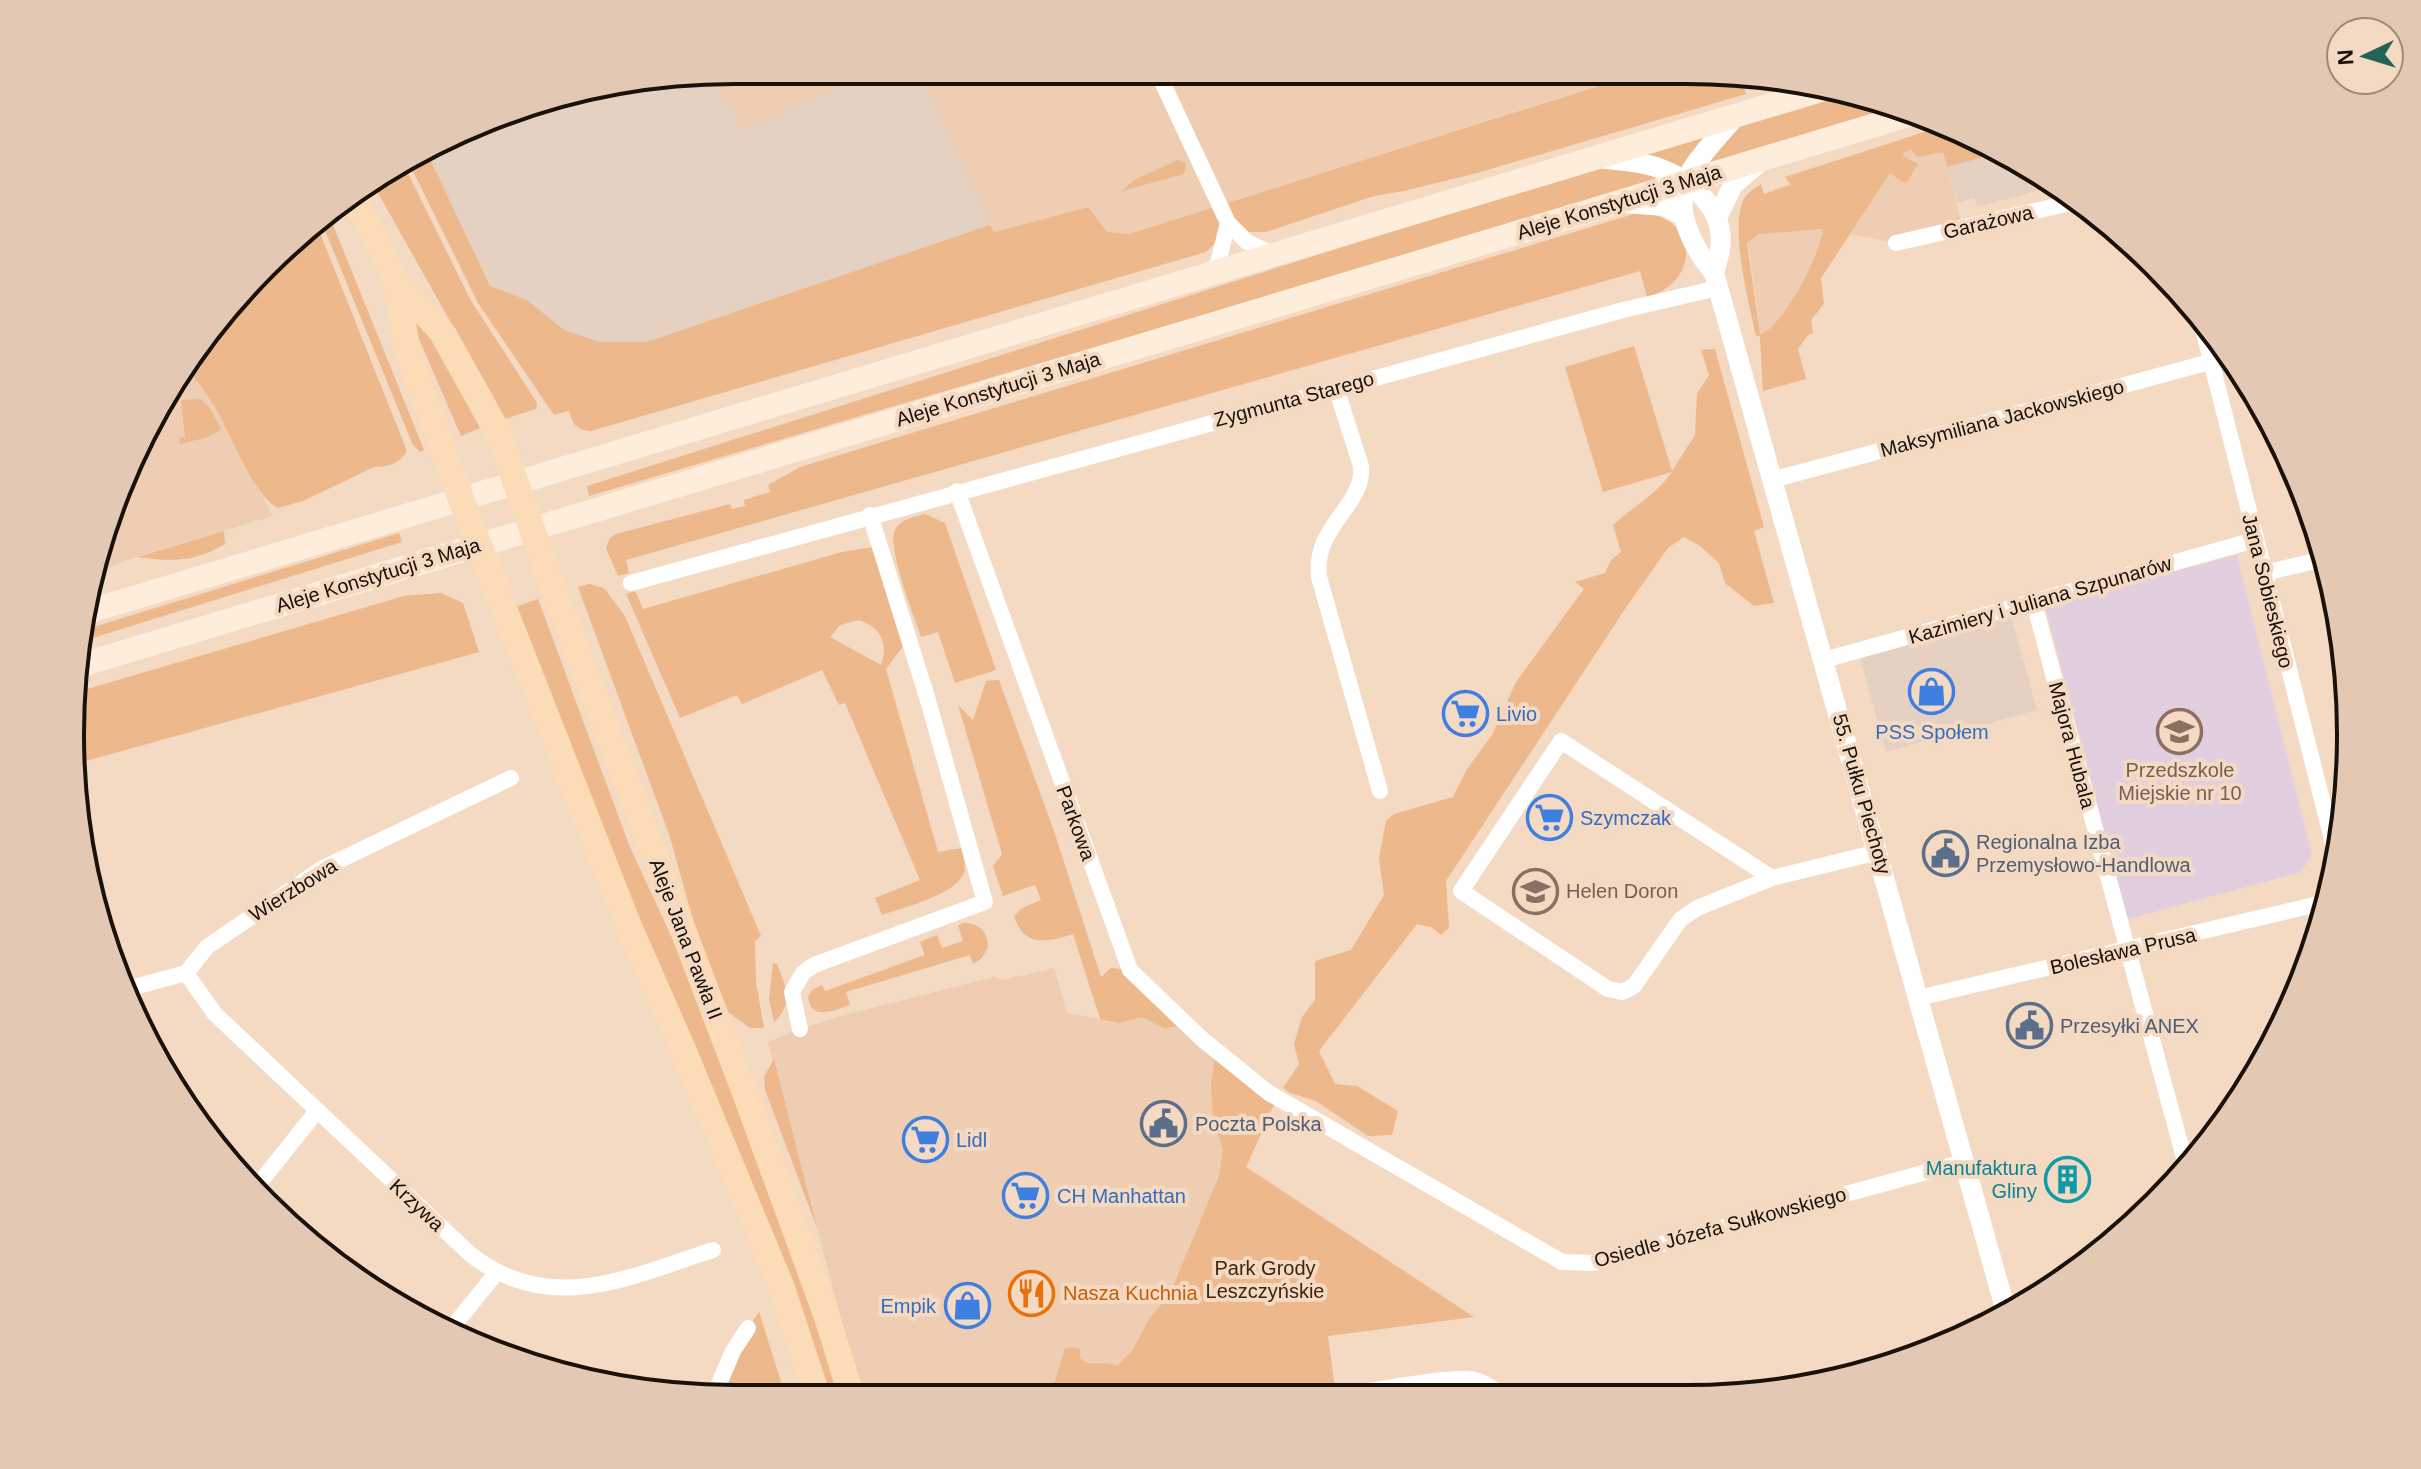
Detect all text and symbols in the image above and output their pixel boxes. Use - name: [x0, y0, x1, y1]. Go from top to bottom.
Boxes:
- north arrow: [2325, 16, 2405, 96]
- text: N: [2333, 49, 2359, 66]
- street label: Aleje Konstytucji 3 Maja: [1514, 160, 1725, 244]
- street label: Garażowa: [1941, 201, 2036, 243]
- street label: Aleje Konstytucji 3 Maja: [893, 347, 1104, 431]
- street label: Zygmunta Starego: [1212, 367, 1376, 431]
- street label: Maksymiliana Jackowskiego: [1878, 375, 2126, 461]
- street label: Jana Sobieskiego: [2238, 512, 2298, 670]
- street label: Aleje Konstytucji 3 Maja: [273, 533, 484, 617]
- street label: Kazimiery i Juliana Szpunarów: [1906, 552, 2174, 648]
- shop icon: PSS Społem: [1908, 668, 1956, 716]
- street label: Majora Hubala: [2045, 679, 2100, 812]
- supermarket icon: Livio: [1441, 690, 1489, 738]
- place label: Livio: [1496, 703, 1537, 725]
- school or university icon: Przedszkole Miejskie nr 10: [2156, 707, 2204, 755]
- street label: 55. Pułku Piechoty: [1829, 711, 1895, 877]
- place label: PSS Społem: [1875, 721, 1989, 743]
- place label: Przedszkole Miejskie nr 10: [2118, 759, 2242, 804]
- street label: Parkowa: [1052, 783, 1100, 864]
- supermarket icon: Szymczak: [1525, 794, 1573, 842]
- place label: Szymczak: [1580, 807, 1672, 829]
- public building icon: Regionalna Izba Przemysłowo-Handlowa: [1921, 829, 1969, 877]
- place label: Regionalna Izba Przemysłowo-Handlowa: [1976, 831, 2191, 876]
- street label: Wierzbowa: [245, 854, 342, 926]
- street label: Aleje Jana Pawła II: [645, 856, 727, 1022]
- school or university icon: Helen Doron: [1511, 867, 1559, 915]
- place label: Helen Doron: [1566, 880, 1678, 902]
- street label: Bolesława Prusa: [2048, 923, 2199, 978]
- public building icon: Przesyłki ANEX: [2005, 1002, 2053, 1050]
- place label: Przesyłki ANEX: [2060, 1015, 2199, 1037]
- public building icon: Poczta Polska: [1140, 1100, 1188, 1148]
- place label: Poczta Polska: [1195, 1113, 1323, 1135]
- supermarket icon: Lidl: [901, 1116, 949, 1164]
- place label: Lidl: [956, 1129, 987, 1151]
- building icon: Manufaktura Gliny: [2044, 1156, 2092, 1204]
- place label: Manufaktura Gliny: [1926, 1157, 2038, 1202]
- supermarket icon: CH Manhattan: [1002, 1172, 1050, 1220]
- street label: Krzywa: [386, 1175, 449, 1236]
- street label: Osiedle Józefa Sułkowskiego: [1592, 1183, 1848, 1271]
- place label: CH Manhattan: [1057, 1185, 1186, 1207]
- park label: Park Grody Leszczyńskie: [1206, 1257, 1324, 1302]
- restaurant icon: Nasza Kuchnia: [1008, 1269, 1056, 1317]
- shop icon: Empik: [943, 1282, 991, 1330]
- place label: Nasza Kuchnia: [1063, 1282, 1198, 1304]
- place label: Empik: [880, 1295, 937, 1317]

